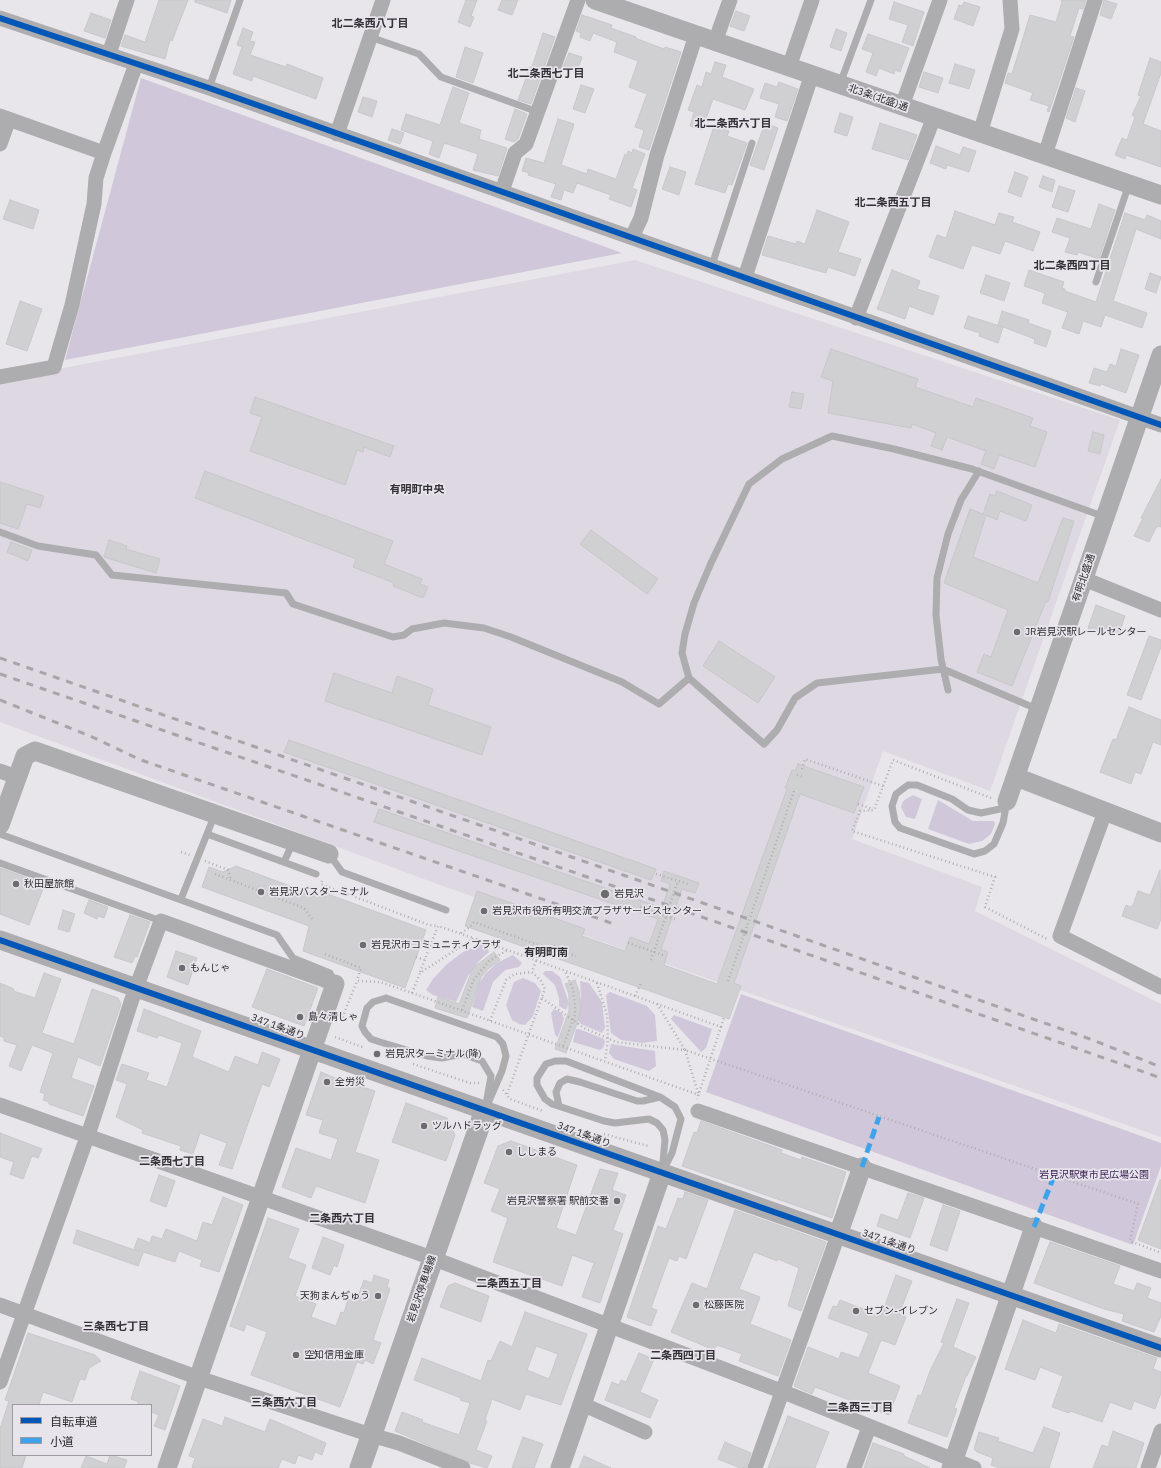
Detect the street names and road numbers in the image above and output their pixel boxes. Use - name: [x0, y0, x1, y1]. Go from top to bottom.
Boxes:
- street label: 北3条(北盛)通: [846, 82, 910, 114]
- street label: 有明北盛通: [1070, 552, 1098, 604]
- street label: 347 1条通り: [249, 1012, 307, 1042]
- street label: 347 1条通り: [555, 1120, 613, 1150]
- street label: 347 1条通り: [860, 1227, 918, 1257]
- street label: 岩見沢停車場線: [405, 1254, 439, 1324]

